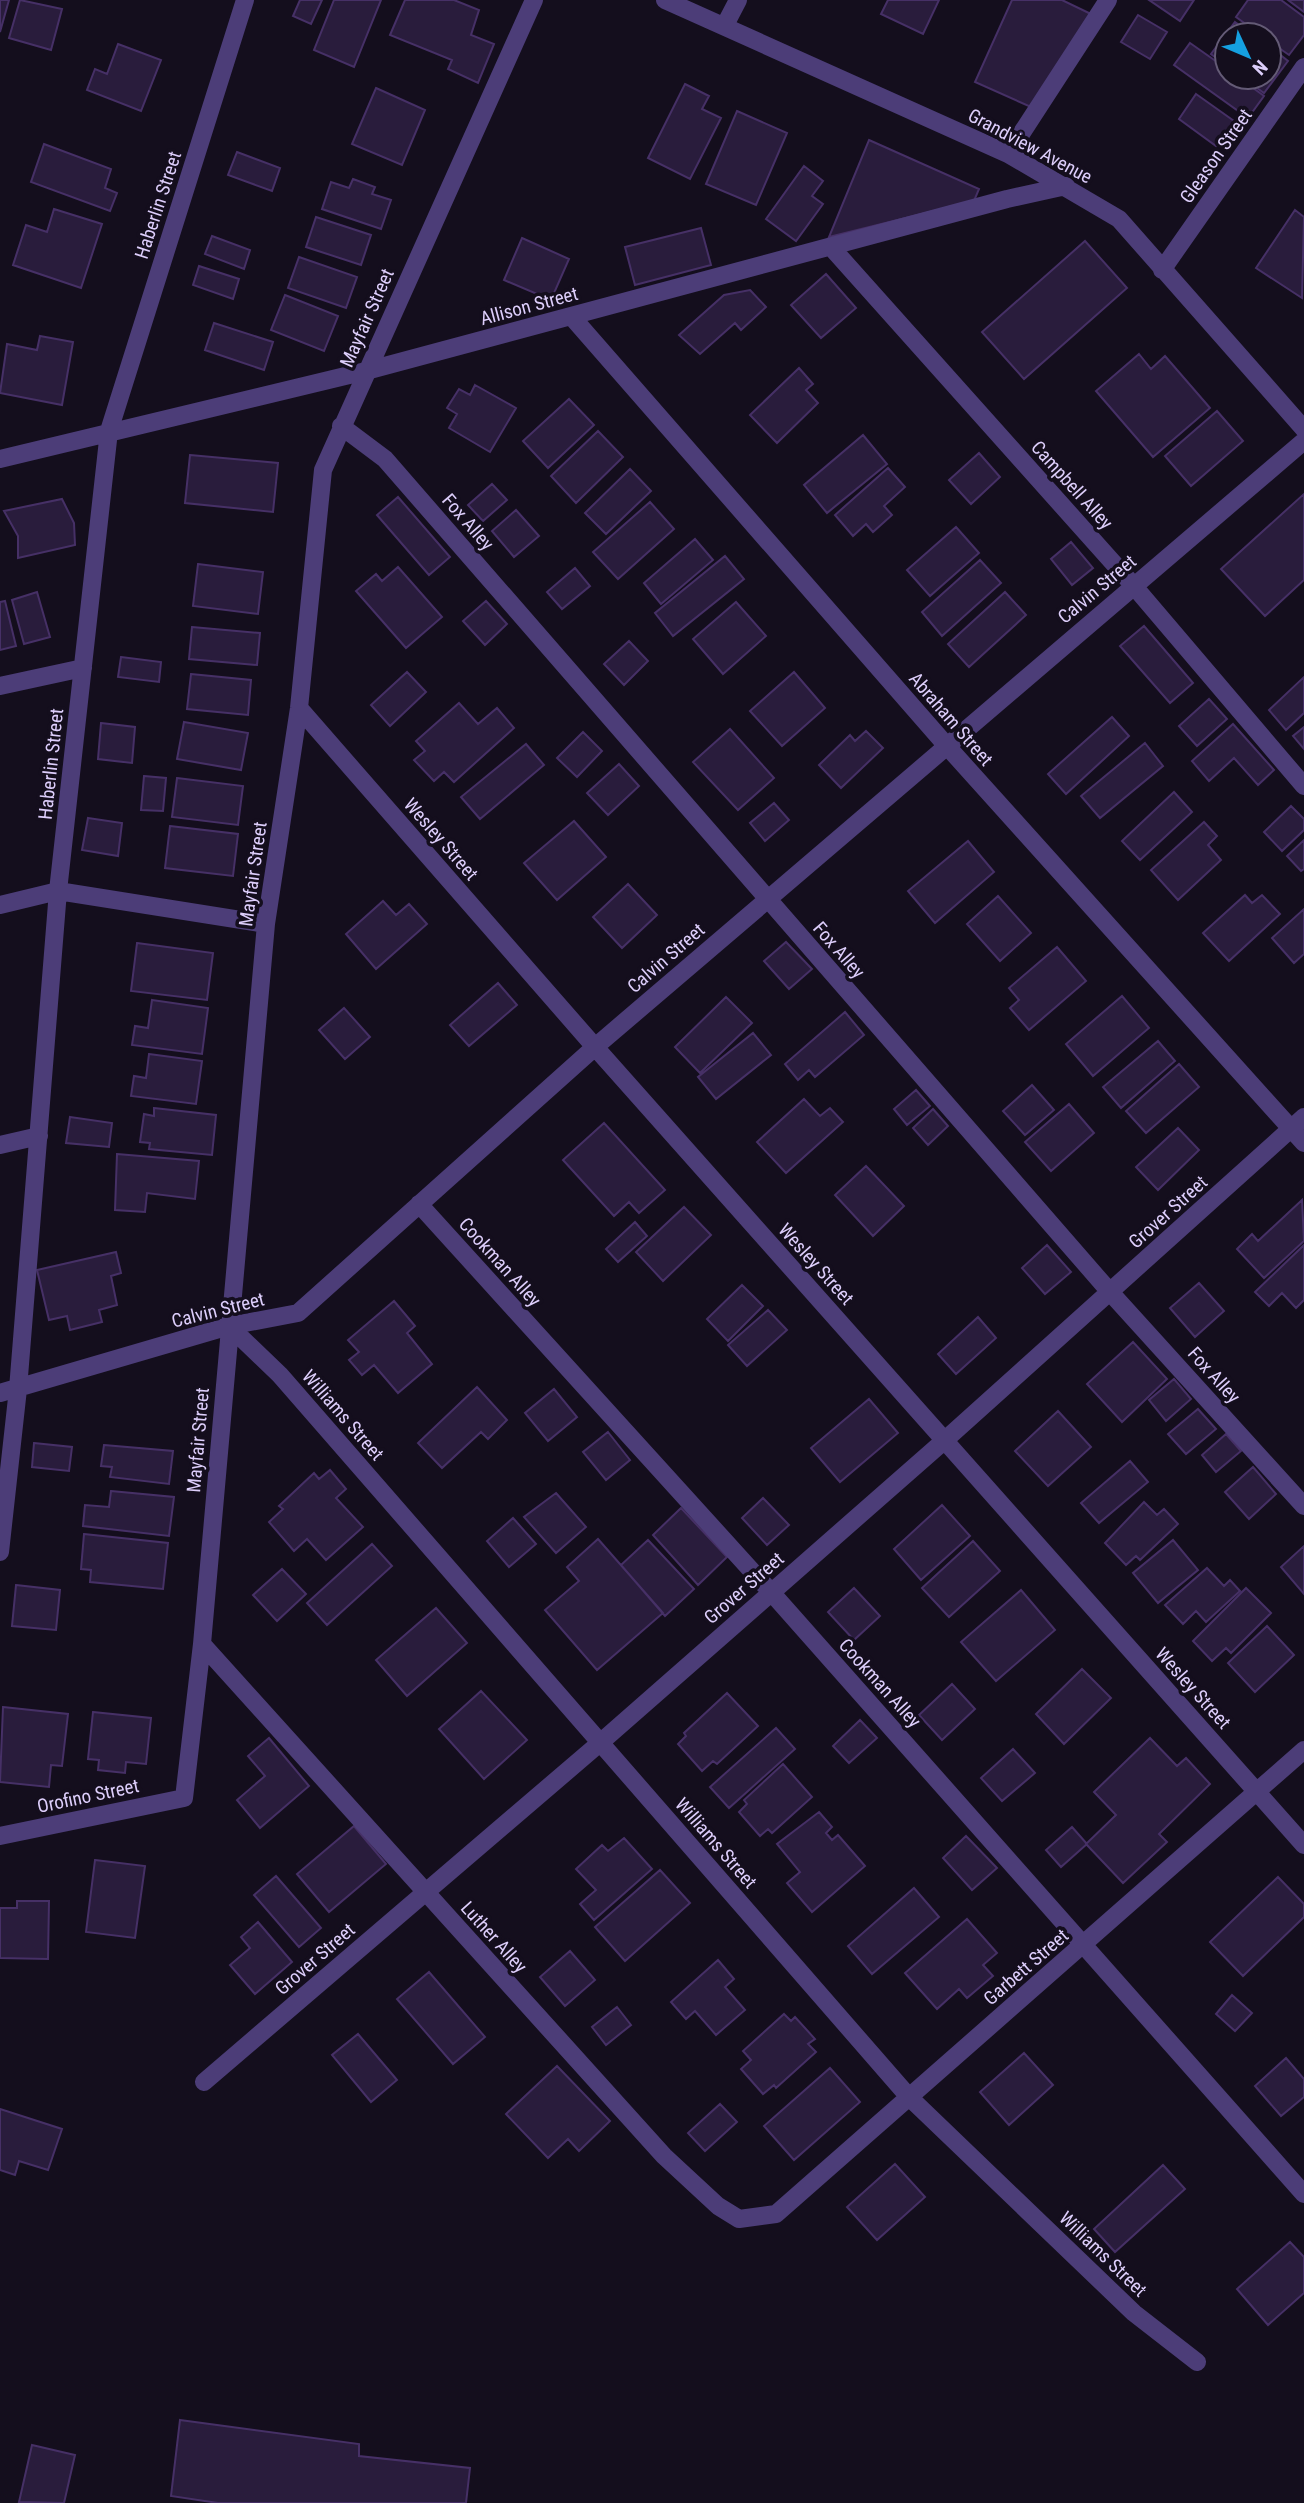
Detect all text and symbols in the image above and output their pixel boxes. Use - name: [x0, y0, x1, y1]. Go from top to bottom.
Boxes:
- north arrow: [1213, 21, 1283, 91]
- text: N: [1248, 55, 1272, 80]
- street label: Grandview Avenue: [964, 104, 1096, 188]
- street label: Gleason Street: [1175, 104, 1257, 208]
- street label: Haberlin Street: [130, 148, 186, 262]
- street label: Mayfair Street: [335, 265, 399, 371]
- street label: Allison Street: [478, 282, 580, 330]
- street label: Campbell Alley: [1026, 436, 1118, 534]
- street label: Fox Alley: [437, 489, 499, 555]
- street label: Calvin Street: [1053, 550, 1141, 628]
- street label: Abraham Street: [904, 668, 998, 770]
- street label: Haberlin Street: [34, 707, 68, 821]
- street label: Wesley Street: [399, 793, 483, 885]
- street label: Mayfair Street: [234, 820, 272, 928]
- street label: Fox Alley: [808, 917, 870, 983]
- street label: Calvin Street: [623, 918, 709, 998]
- street label: Grover Street: [1124, 1171, 1212, 1253]
- street label: Cookman Alley: [454, 1213, 546, 1311]
- street label: Wesley Street: [773, 1219, 859, 1309]
- street label: Calvin Street: [169, 1287, 267, 1333]
- street label: Fox Alley: [1183, 1342, 1245, 1408]
- street label: Williams Street: [297, 1365, 389, 1465]
- street label: Mayfair Street: [182, 1386, 214, 1494]
- street label: Grover Street: [700, 1547, 788, 1629]
- street label: Cookman Alley: [834, 1634, 926, 1732]
- street label: Wesley Street: [1150, 1643, 1236, 1733]
- street label: Orofino Street: [35, 1774, 141, 1818]
- street label: Williams Street: [670, 1793, 762, 1893]
- street label: Luther Alley: [456, 1897, 532, 1977]
- street label: Grover Street: [271, 1918, 359, 2000]
- street label: Garbett Street: [979, 1924, 1073, 2010]
- street label: Williams Street: [1054, 2207, 1152, 2301]

